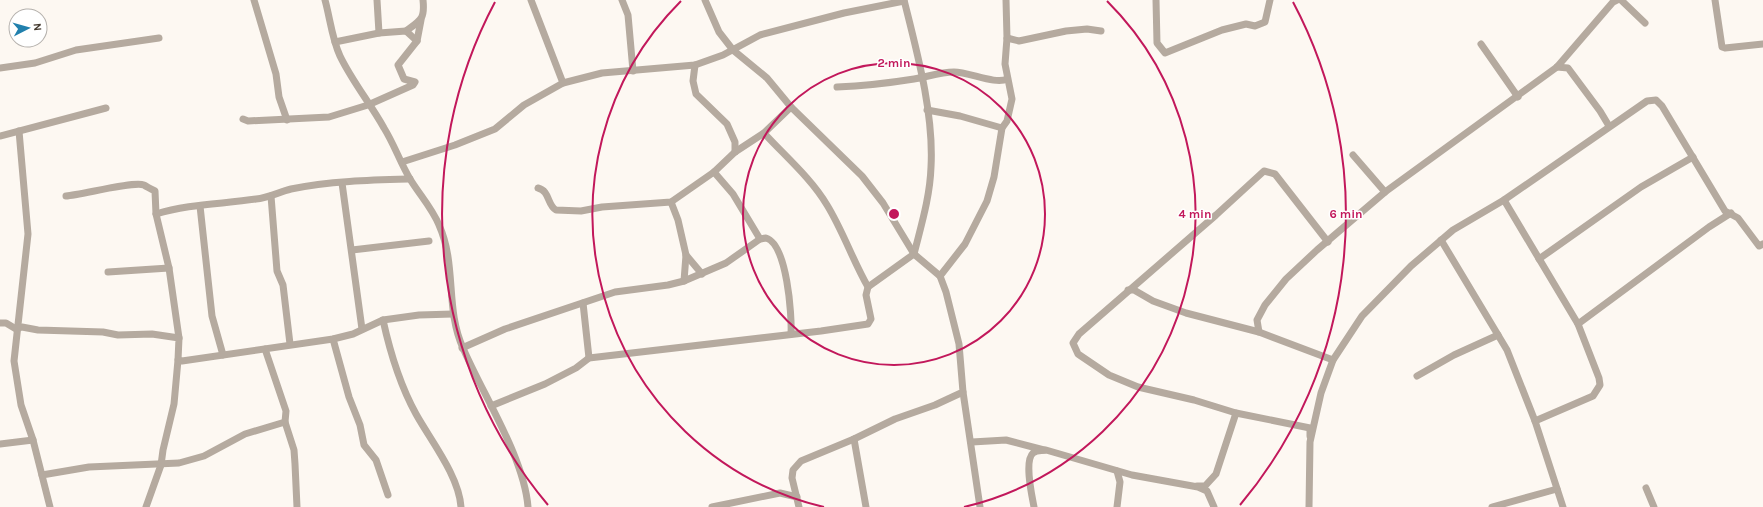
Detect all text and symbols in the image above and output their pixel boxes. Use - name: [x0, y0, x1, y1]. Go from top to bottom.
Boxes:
- north arrow: [8, 8, 48, 48]
- text: N: [31, 22, 44, 32]
- text: 2 min: [877, 56, 911, 70]
- centre of rings: [887, 207, 901, 221]
- text: 4 min: [1179, 207, 1211, 221]
- text: 6 min: [1329, 207, 1363, 221]

